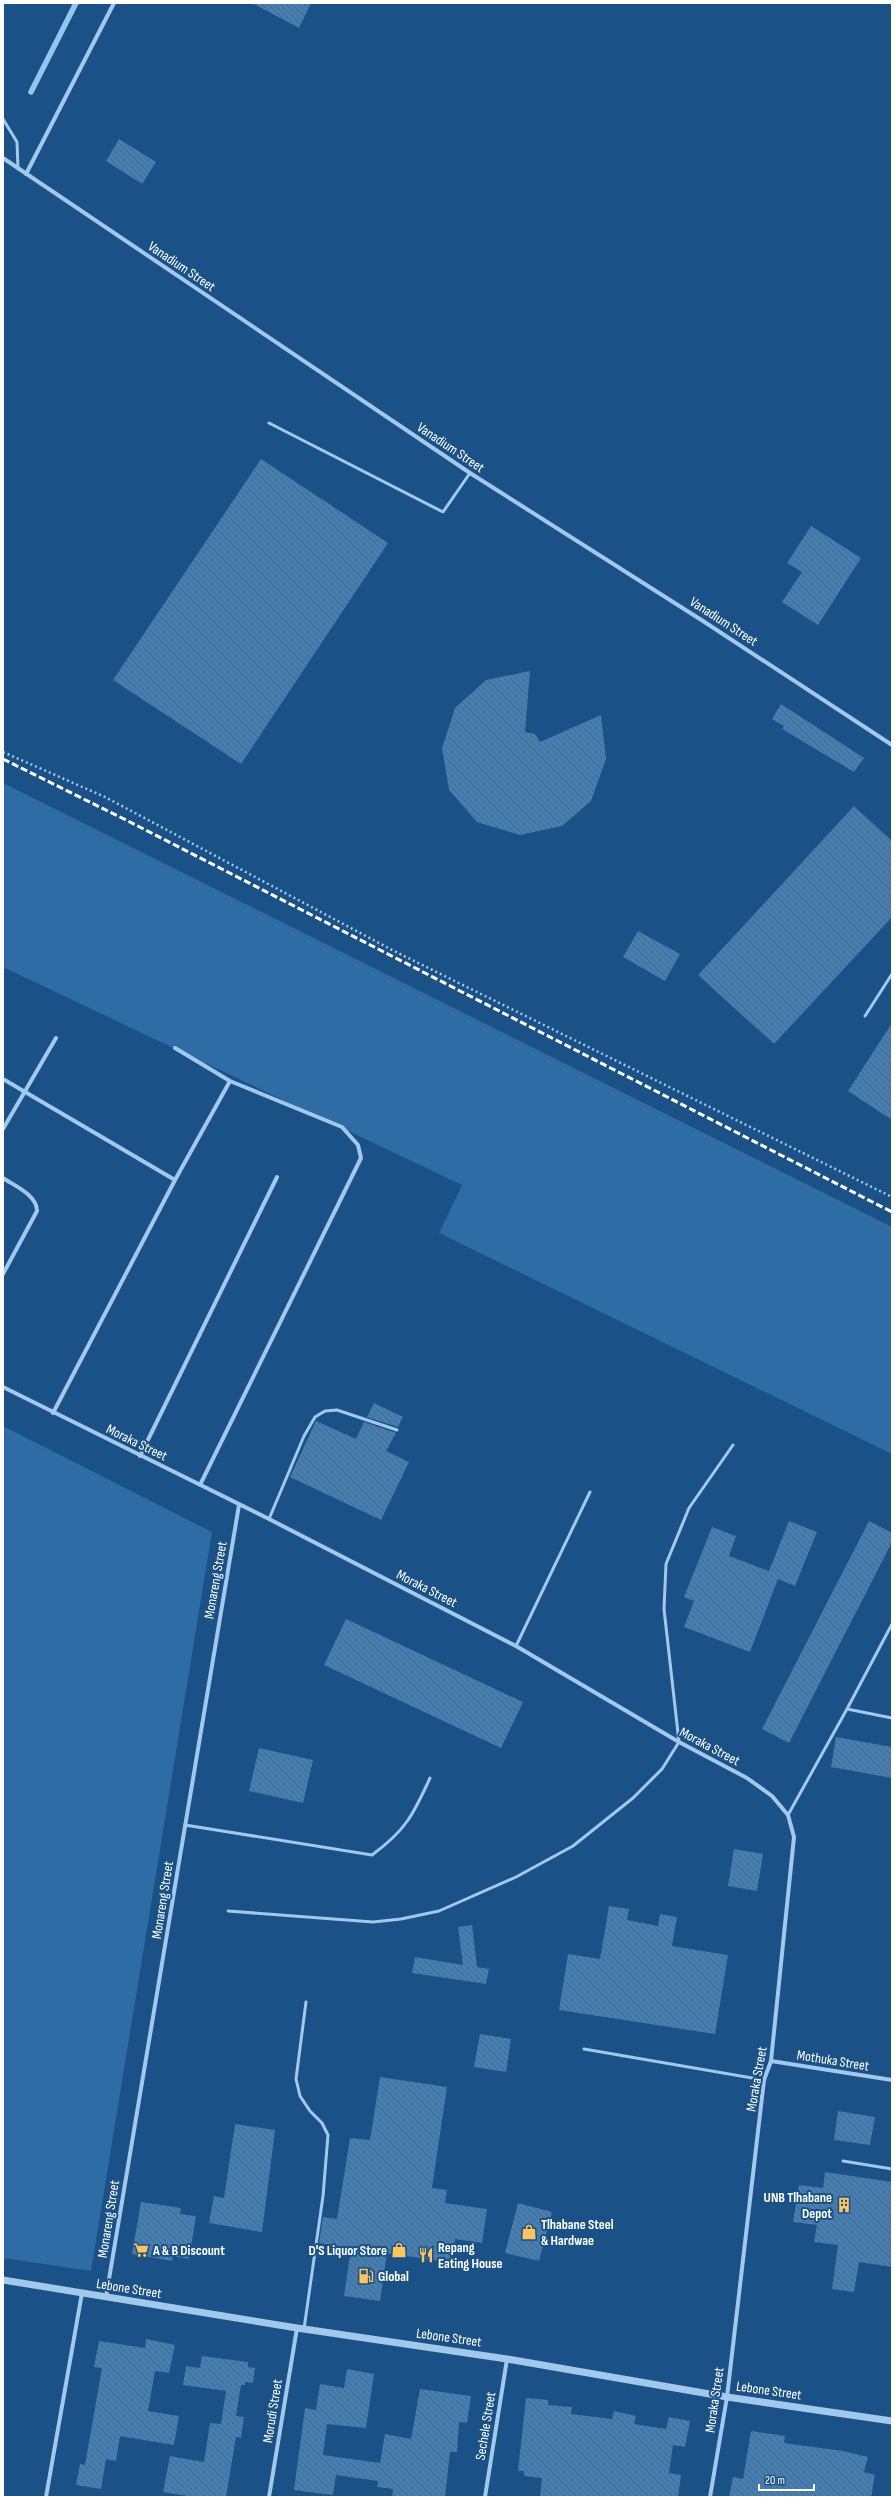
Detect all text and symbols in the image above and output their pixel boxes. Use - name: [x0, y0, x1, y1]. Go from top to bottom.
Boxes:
- street label: Vanadium Street: [145, 238, 219, 295]
- street label: Vanadium Street: [414, 419, 488, 476]
- street label: Vanadium Street: [687, 593, 761, 650]
- street label: Moraka Street: [103, 1420, 170, 1465]
- street label: Monareng Street: [200, 1540, 231, 1620]
- street label: Moraka Street: [394, 1566, 460, 1611]
- street label: Moraka Street: [677, 1723, 743, 1769]
- street label: Monareng Street: [148, 1860, 177, 1940]
- street label: Moraka Street: [742, 2045, 771, 2113]
- street label: Mothuka Street: [796, 2046, 870, 2075]
- street label: Monareng Street: [94, 2179, 123, 2259]
- place label: UNB Tlhabane Depot: [764, 2189, 832, 2222]
- building icon: UNB Tlhabane Depot: [835, 2196, 853, 2214]
- place label: Tlhabane Steel & Hardwae: [541, 2216, 614, 2249]
- shop icon: Tlhabane Steel & Hardwae: [520, 2223, 538, 2241]
- place label: Repang Eating House: [438, 2239, 503, 2272]
- supermarket icon: A & B Discount: [132, 2241, 150, 2259]
- shop icon: D'S Liquor Store: [390, 2241, 408, 2259]
- place label: A & B Discount: [152, 2242, 225, 2259]
- place label: D'S Liquor Store: [308, 2242, 387, 2259]
- restaurant icon: Repang Eating House: [417, 2246, 435, 2264]
- fuel station icon: Global: [357, 2267, 375, 2285]
- place label: Global: [378, 2268, 409, 2285]
- street label: Lebone Street: [95, 2275, 163, 2302]
- street label: Lebone Street: [415, 2325, 483, 2350]
- street label: Moraka Street: [701, 2366, 727, 2434]
- street label: Morudi Street: [259, 2378, 286, 2444]
- street label: Lebone Street: [735, 2378, 803, 2403]
- street label: Sechele Street: [472, 2391, 499, 2461]
- scale bar: [759, 2466, 814, 2492]
- text: 20 m: [765, 2473, 785, 2488]

